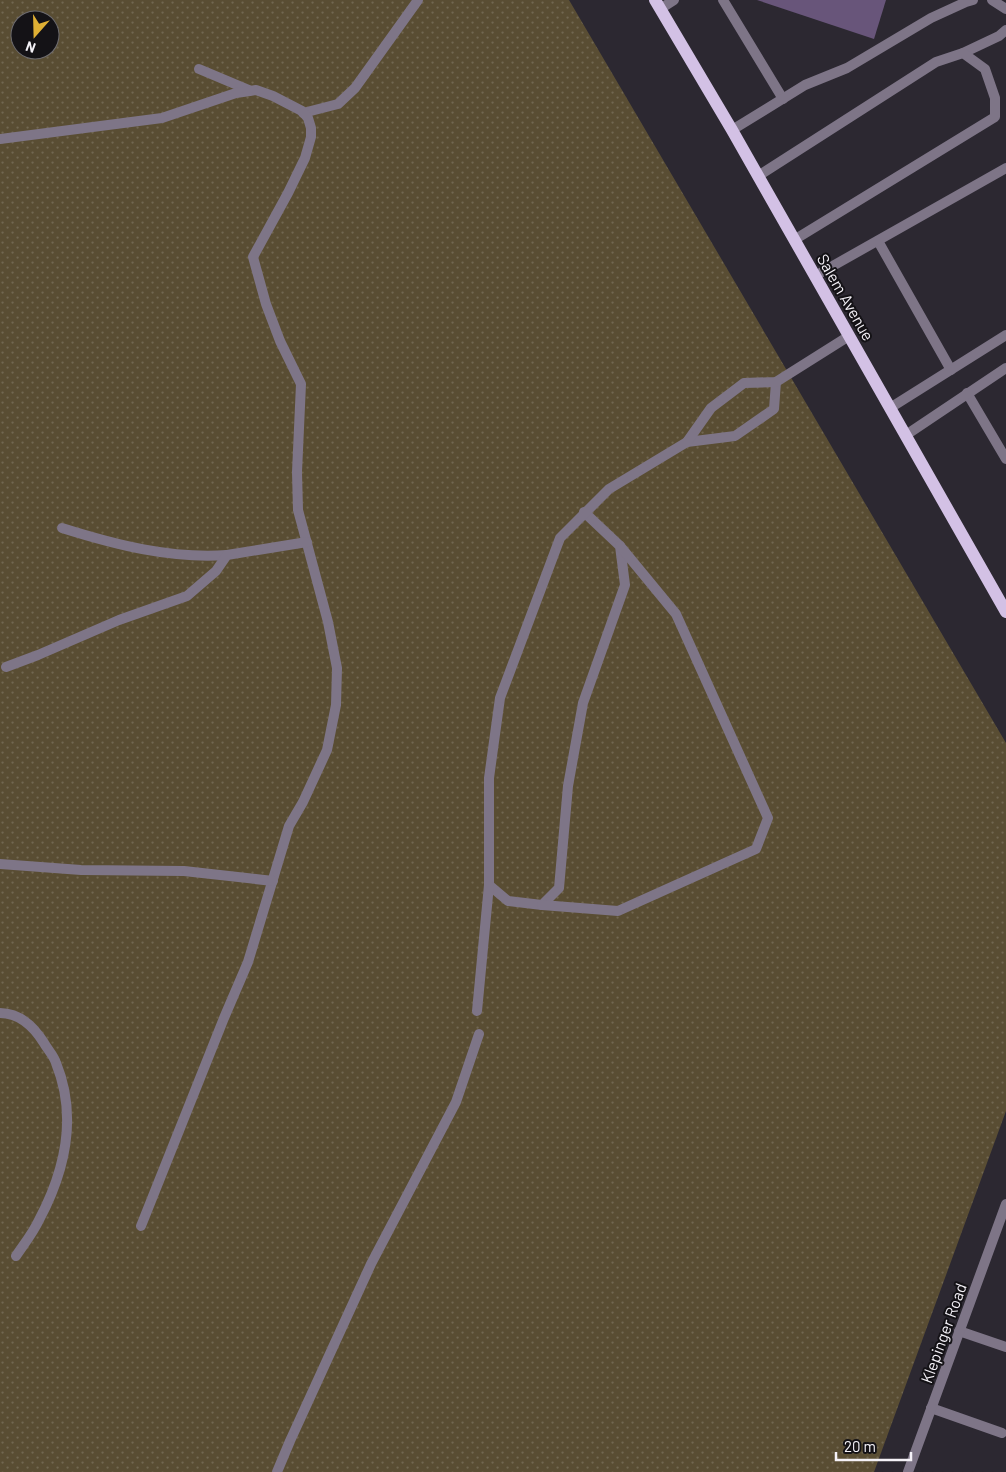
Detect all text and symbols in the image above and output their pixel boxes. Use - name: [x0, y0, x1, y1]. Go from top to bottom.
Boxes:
- north arrow: [10, 10, 60, 60]
- text: N: [23, 38, 38, 57]
- street label: Salem Avenue: [814, 250, 878, 344]
- street label: Klepinger Road: [916, 1280, 970, 1386]
- scale bar: [836, 1430, 911, 1462]
- text: 20 m: [844, 1437, 876, 1455]

